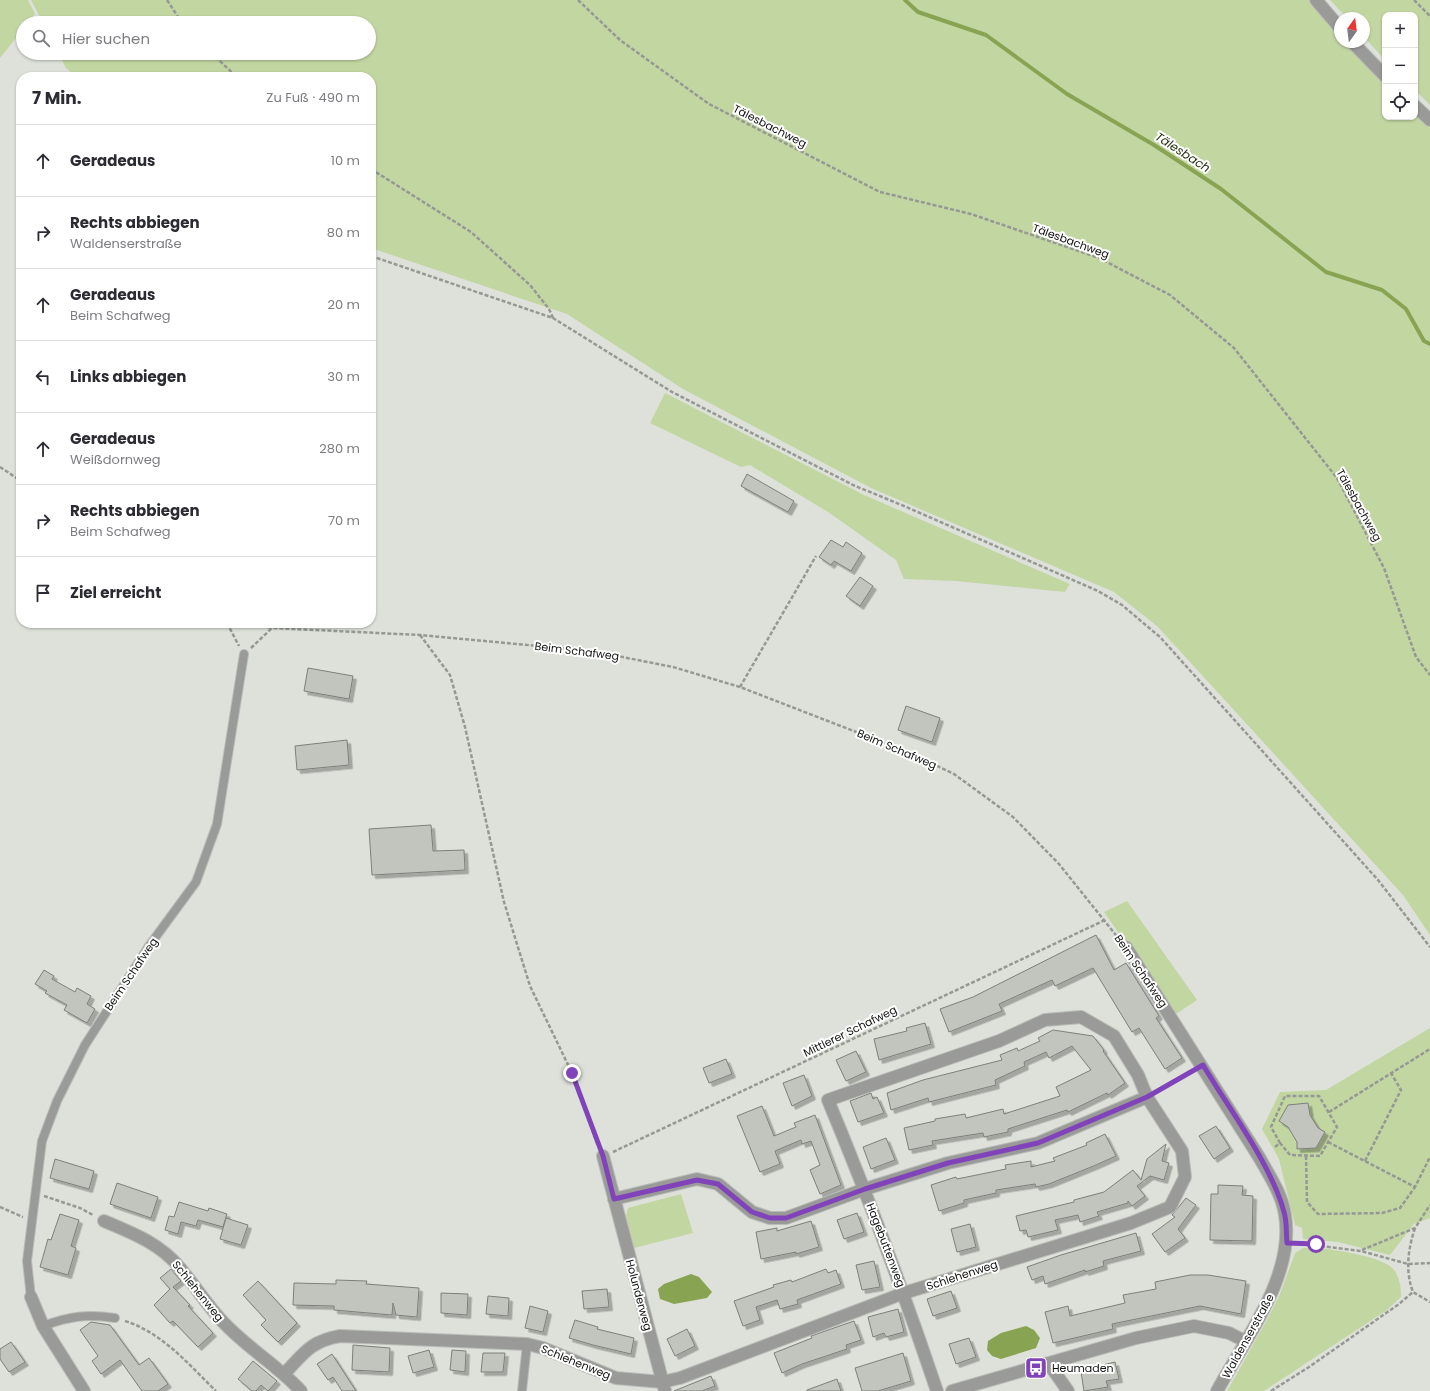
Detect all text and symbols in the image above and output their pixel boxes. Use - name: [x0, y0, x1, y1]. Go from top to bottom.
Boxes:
- north arrow: [1334, 12, 1370, 48]
- map controls: [1382, 12, 1418, 120]
- button: +: [1382, 12, 1418, 48]
- search box: [16, 16, 376, 60]
- icon: search: [30, 27, 52, 49]
- text: Hier suchen: [62, 28, 150, 49]
- button: −: [1382, 48, 1418, 84]
- button: locate: [1382, 84, 1418, 120]
- text: 7 Min.: [32, 86, 82, 110]
- text: Zu Fuß · 490 m: [266, 88, 360, 107]
- street label: Tälesbachweg: [730, 101, 810, 151]
- water label: Tälesbach: [1152, 128, 1214, 176]
- icon: ahead: [32, 150, 54, 172]
- text: Geradeaus: [70, 150, 155, 171]
- text: 10 m: [331, 151, 360, 170]
- text: Rechts abbiegen: [70, 212, 200, 233]
- street label: Tälesbachweg: [1030, 220, 1112, 262]
- icon: right: [32, 222, 54, 244]
- text: 80 m: [327, 223, 360, 242]
- text: Waldenserstraße: [70, 234, 182, 253]
- text: Geradeaus: [70, 284, 155, 305]
- icon: ahead: [32, 294, 54, 316]
- text: 20 m: [327, 295, 360, 314]
- text: Beim Schafweg: [70, 306, 171, 325]
- icon: left: [32, 366, 54, 388]
- text: Links abbiegen: [70, 366, 186, 387]
- text: 30 m: [327, 367, 360, 386]
- text: Geradeaus: [70, 428, 155, 449]
- icon: ahead: [32, 438, 54, 460]
- text: 280 m: [319, 439, 360, 458]
- text: Weißdornweg: [70, 450, 161, 469]
- street label: Tälesbachweg: [1332, 466, 1386, 544]
- text: Rechts abbiegen: [70, 500, 200, 521]
- icon: right: [32, 510, 54, 532]
- text: 70 m: [328, 511, 360, 530]
- text: Beim Schafweg: [70, 522, 171, 541]
- icon: arrive: [32, 582, 54, 604]
- text: Ziel erreicht: [70, 582, 161, 603]
- street label: Beim Schafweg: [534, 638, 620, 664]
- street label: Beim Schafweg: [855, 725, 939, 773]
- street label: Beim Schafweg: [1111, 931, 1171, 1011]
- street label: Beim Schafweg: [101, 934, 161, 1014]
- street label: Mittlerer Schafweg: [801, 1001, 899, 1061]
- route end: [563, 1064, 581, 1082]
- street label: Hagebuttenweg: [863, 1201, 909, 1289]
- route start: [1307, 1235, 1325, 1253]
- street label: Schlehenweg: [924, 1256, 1000, 1294]
- street label: Schlehenweg: [169, 1257, 227, 1325]
- street label: Holunderweg: [622, 1258, 656, 1332]
- street label: Waldenserstraße: [1218, 1291, 1278, 1381]
- street label: Schlehenweg: [539, 1341, 613, 1383]
- bus stop icon: Heumaden: [1023, 1355, 1049, 1381]
- place label: Heumaden: [1052, 1360, 1114, 1376]

